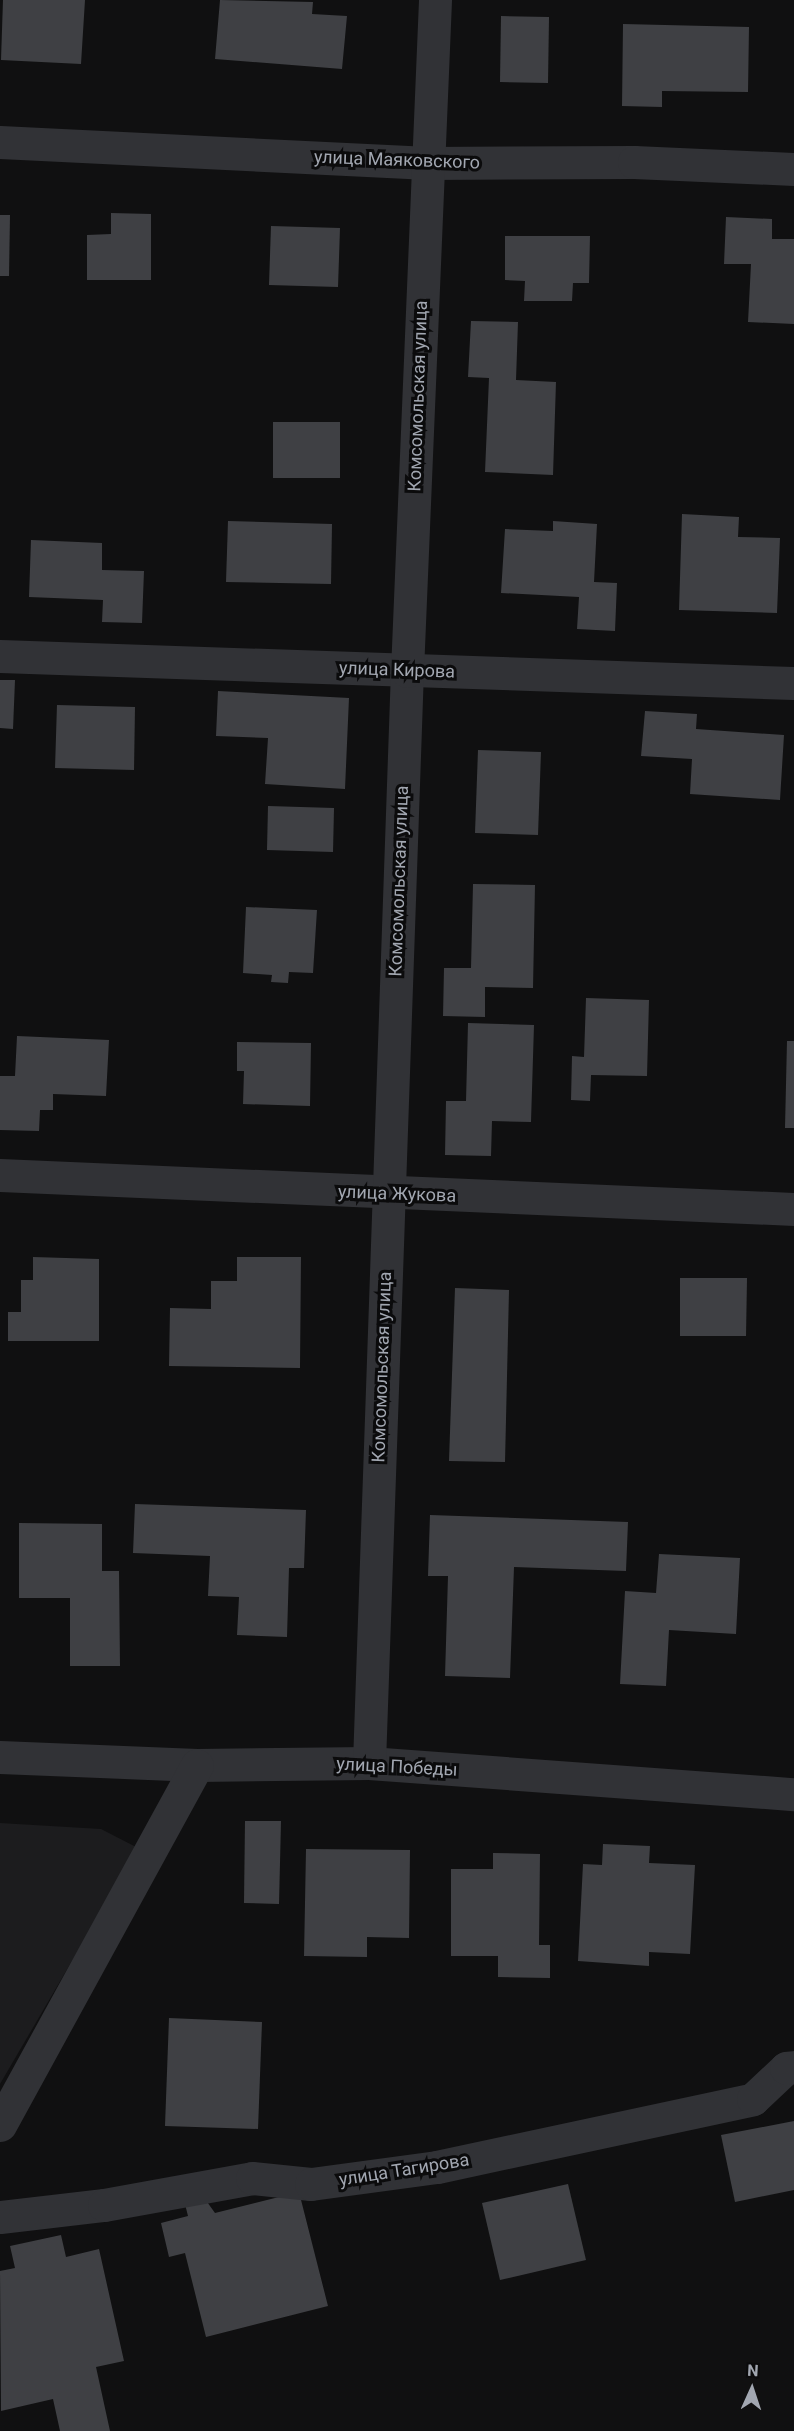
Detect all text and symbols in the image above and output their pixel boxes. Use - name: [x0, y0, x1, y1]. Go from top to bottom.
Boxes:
- street label: улица Маяковского: [314, 146, 480, 174]
- street label: Комсомольская улица: [404, 300, 432, 492]
- street label: улица Кирова: [339, 657, 455, 683]
- street label: Комсомольская улица: [385, 785, 413, 977]
- street label: улица Жукова: [337, 1181, 457, 1207]
- street label: Комсомольская улица: [368, 1271, 396, 1463]
- street label: улица Победы: [336, 1753, 458, 1781]
- street label: улица Тагирова: [337, 2149, 471, 2191]
- north arrow: [722, 2359, 782, 2419]
- text: N: [747, 2361, 759, 2380]

